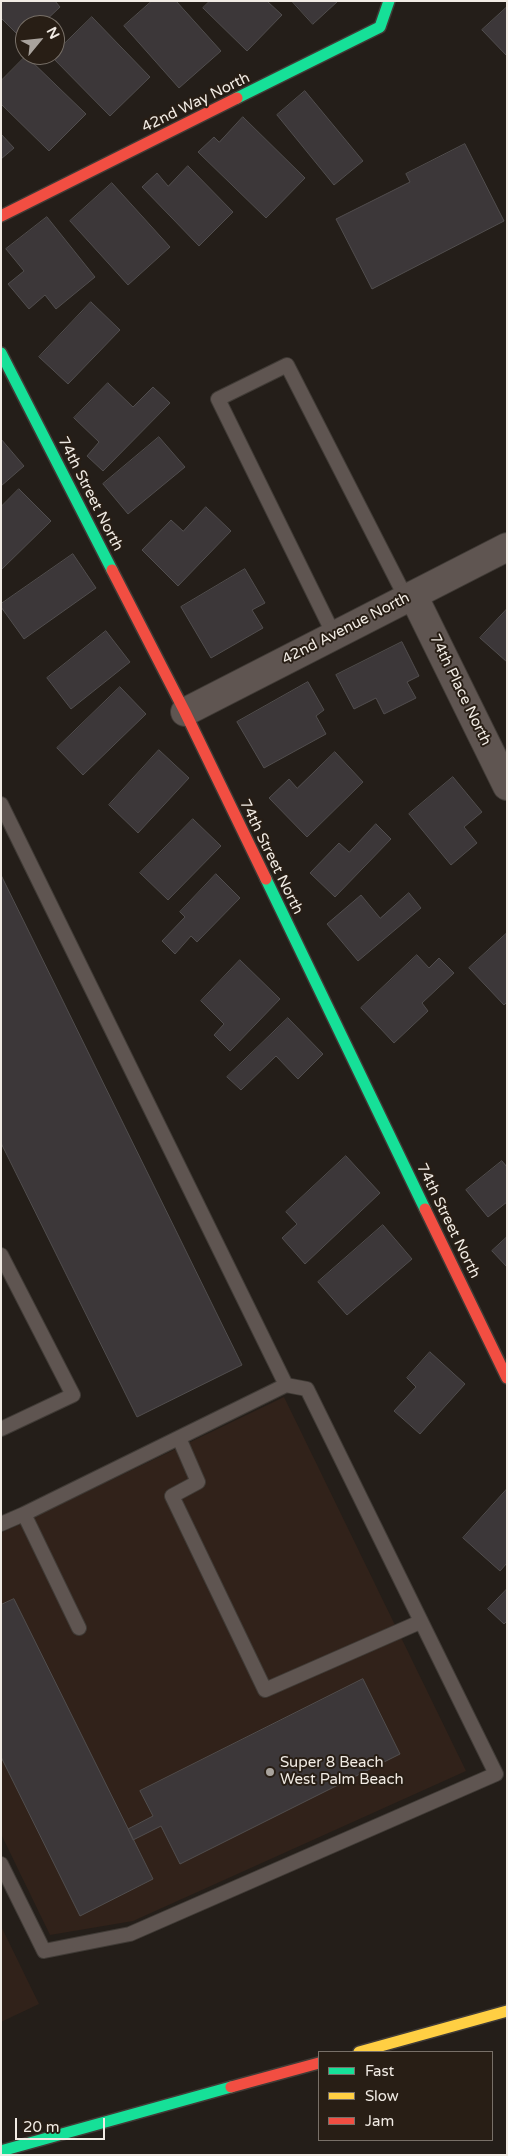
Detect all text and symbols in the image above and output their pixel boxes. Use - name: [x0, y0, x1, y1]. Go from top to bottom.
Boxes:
- north arrow: [15, 15, 65, 65]
- text: N: [43, 24, 63, 42]
- street label: 42nd Way North: [139, 69, 253, 137]
- street label: 74th Street North: [53, 434, 127, 554]
- street label: 42nd Avenue North: [279, 589, 413, 669]
- street label: 74th Place North: [425, 631, 495, 749]
- street label: 74th Street North: [235, 796, 307, 918]
- street label: 74th Street North: [412, 1160, 484, 1282]
- place label: Super 8 Beach West Palm Beach: [280, 1754, 404, 1789]
- marker: Super 8 Beach West Palm Beach: [264, 1766, 276, 1778]
- legend: [318, 2051, 493, 2141]
- text: Fast: [365, 2062, 394, 2080]
- text: Slow: [365, 2087, 399, 2105]
- scale bar: [18, 2108, 108, 2140]
- text: Jam: [365, 2112, 394, 2130]
- text: 20 m: [23, 2118, 60, 2136]

